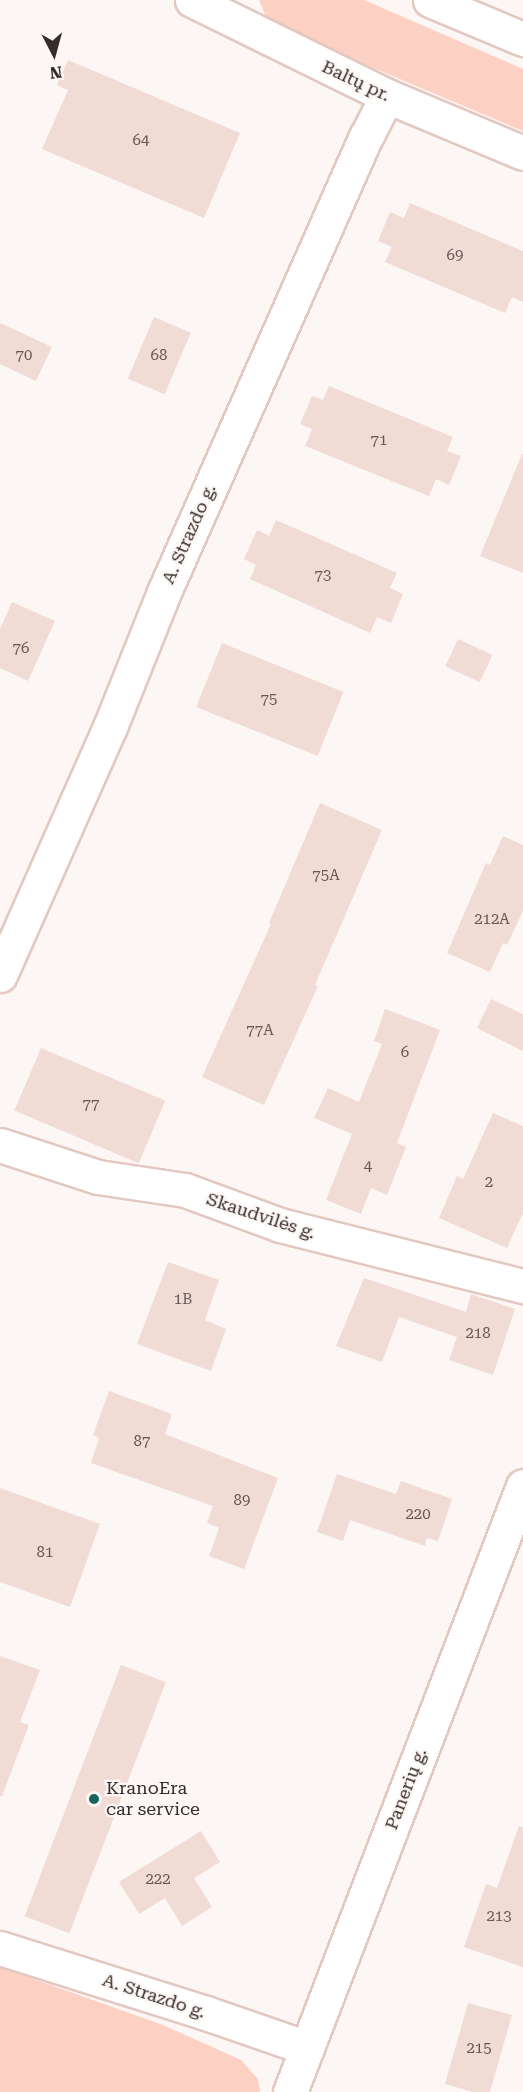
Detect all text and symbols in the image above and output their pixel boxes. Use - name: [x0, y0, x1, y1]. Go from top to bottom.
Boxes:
- north arrow: [24, 24, 84, 84]
- street label: Baltų pr.: [318, 56, 394, 106]
- text: N: [49, 62, 63, 82]
- house number: 64: [133, 132, 149, 150]
- house number: 69: [447, 247, 463, 265]
- house number: 70: [16, 347, 32, 365]
- house number: 68: [151, 347, 167, 365]
- house number: 71: [371, 432, 387, 450]
- street label: A. Strazdo g.: [157, 481, 221, 587]
- house number: 73: [315, 567, 331, 585]
- house number: 76: [13, 640, 29, 658]
- house number: 75: [261, 691, 277, 709]
- house number: 75A: [312, 867, 340, 885]
- house number: 212A: [474, 911, 510, 929]
- house number: 77A: [246, 1022, 274, 1040]
- house number: 6: [401, 1044, 409, 1062]
- house number: 77: [83, 1096, 99, 1114]
- house number: 4: [364, 1158, 372, 1176]
- house number: 2: [485, 1174, 493, 1192]
- street label: Skaudvilės g.: [204, 1188, 318, 1244]
- house number: 1B: [174, 1291, 192, 1309]
- house number: 218: [465, 1325, 491, 1343]
- house number: 87: [134, 1433, 150, 1451]
- house number: 89: [234, 1492, 250, 1510]
- house number: 220: [405, 1506, 431, 1524]
- house number: 81: [37, 1544, 53, 1562]
- street label: Panerių g.: [381, 1745, 431, 1833]
- place label: KranoEra car service: [106, 1778, 200, 1820]
- marker: KranoEra car service: [87, 1792, 101, 1806]
- house number: 222: [145, 1871, 171, 1889]
- house number: 213: [486, 1908, 512, 1926]
- street label: A. Strazdo g.: [100, 1969, 208, 2023]
- house number: 215: [466, 2040, 492, 2058]

